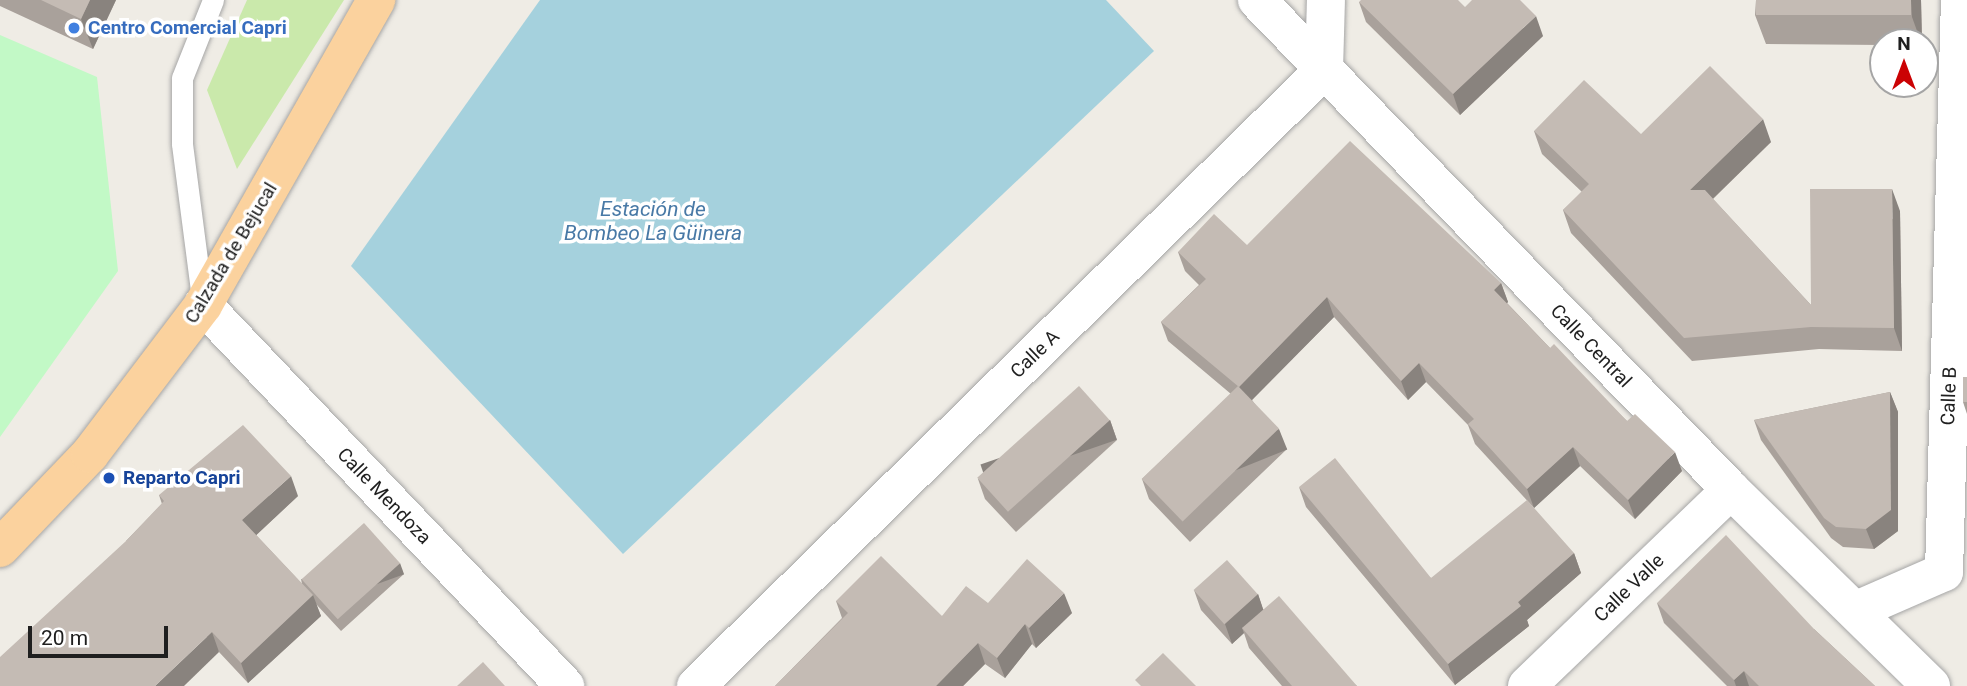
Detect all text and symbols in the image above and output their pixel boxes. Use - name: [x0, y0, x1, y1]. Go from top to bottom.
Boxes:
- place label: Centro Comercial Capri: [88, 17, 287, 39]
- marker: Centro Comercial Capri: [66, 20, 82, 36]
- north arrow: [1869, 28, 1939, 98]
- text: N: [1897, 32, 1911, 55]
- street label: Calzada de Bejucal: [180, 178, 282, 328]
- water label: Estación de Bombeo La Güinera: [564, 196, 742, 246]
- street label: Calle Central: [1546, 300, 1636, 392]
- street label: Calle A: [1006, 325, 1064, 383]
- street label: Calle B: [1937, 366, 1961, 426]
- street label: Calle Mendoza: [332, 443, 436, 549]
- place label: Reparto Capri: [123, 467, 241, 489]
- marker: Reparto Capri: [101, 470, 117, 486]
- street label: Calle Valle: [1589, 549, 1669, 627]
- scale bar: [32, 612, 172, 656]
- text: 20 m: [41, 626, 88, 650]

